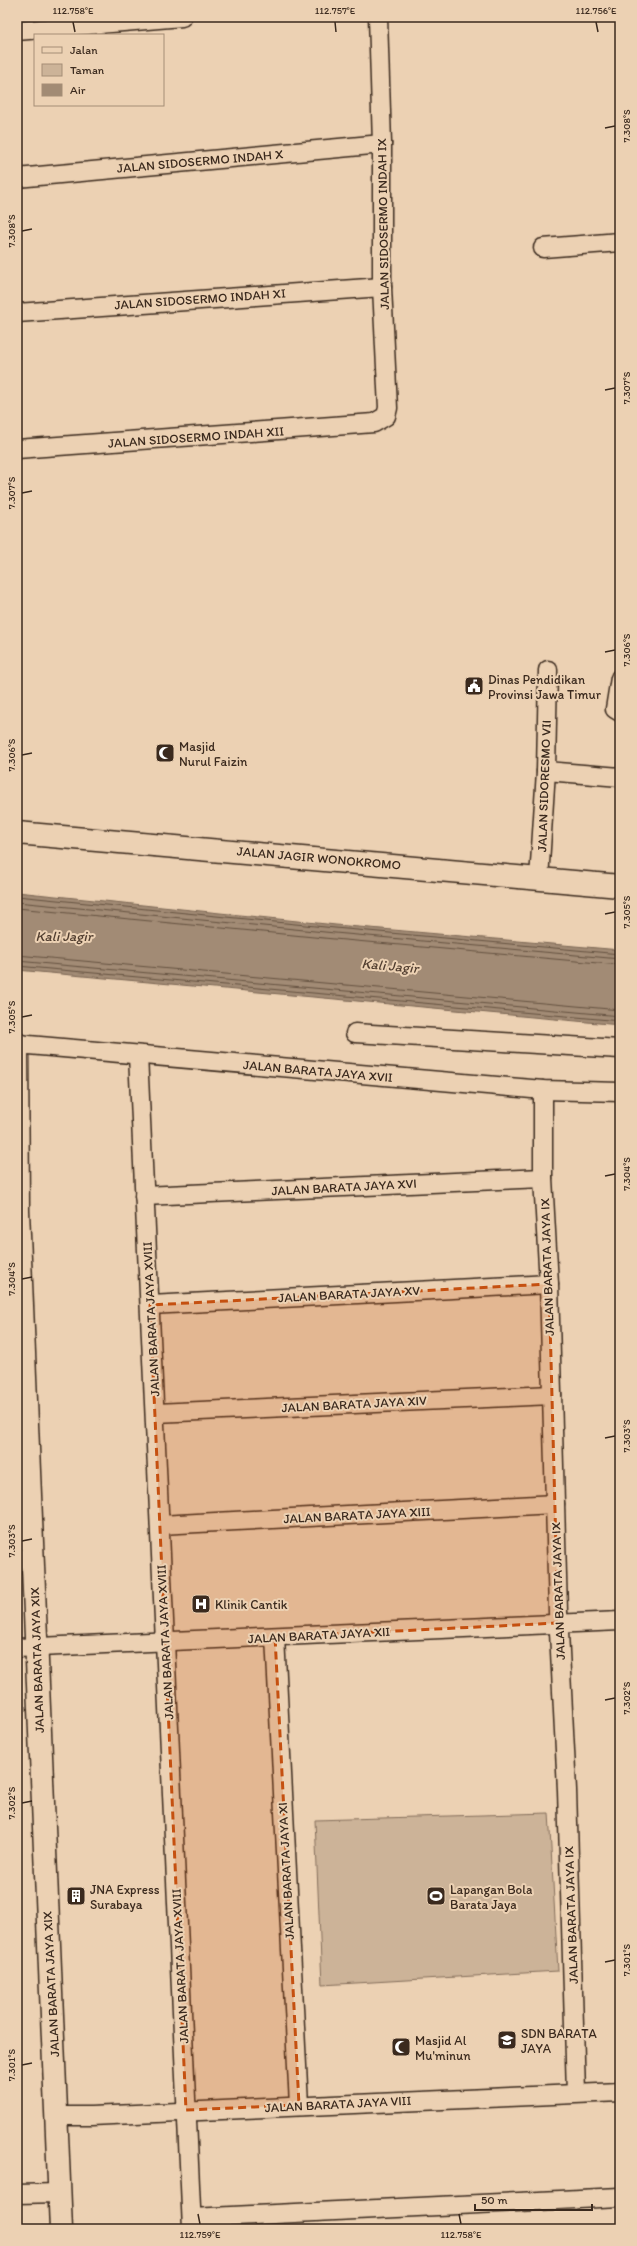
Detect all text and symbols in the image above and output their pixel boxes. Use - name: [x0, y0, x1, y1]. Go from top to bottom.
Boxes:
- text: 112.758°E: [52, 4, 94, 17]
- text: 112.757°E: [315, 4, 356, 17]
- text: 112.756°E: [576, 4, 617, 17]
- legend: [34, 34, 164, 106]
- text: Jalan: [70, 43, 98, 57]
- text: Taman: [70, 63, 105, 77]
- text: Air: [70, 83, 86, 97]
- text: 7.308°S: [620, 109, 633, 143]
- street label: JALAN SIDOSERMO INDAH IX: [374, 137, 392, 310]
- street label: JALAN SIDOSERMO INDAH X: [116, 146, 284, 176]
- text: 7.308°S: [5, 214, 18, 248]
- street label: JALAN SIDOSERMO INDAH XI: [114, 286, 286, 312]
- text: 7.307°S: [620, 371, 633, 404]
- street label: JALAN SIDOSERMO INDAH XII: [107, 423, 285, 451]
- text: 7.307°S: [5, 476, 18, 509]
- text: 7.306°S: [620, 633, 633, 666]
- place label: Dinas Pendidikan Provinsi Jawa Timur: [488, 672, 602, 702]
- public building icon: Dinas Pendidikan Provinsi Jawa Timur: [463, 675, 485, 697]
- street label: JALAN SIDORESMO VII: [534, 720, 554, 852]
- text: 7.306°S: [5, 738, 18, 771]
- place label: Masjid Nurul Faizin: [179, 739, 248, 769]
- mosque icon: Masjid Nurul Faizin: [154, 742, 176, 764]
- street label: JALAN JAGIR WONOKROMO: [236, 843, 402, 873]
- text: 7.305°S: [620, 895, 633, 928]
- water label: Kali Jagir: [36, 928, 94, 945]
- water label: Kali Jagir: [361, 955, 421, 977]
- text: 7.305°S: [5, 1000, 18, 1033]
- street label: JALAN BARATA JAYA XVII: [243, 1057, 394, 1085]
- text: 7.304°S: [620, 1157, 633, 1191]
- street label: JALAN BARATA JAYA XVI: [271, 1176, 417, 1198]
- street label: JALAN BARATA JAYA IX: [537, 1197, 557, 1336]
- street label: JALAN BARATA JAYA XVIII: [139, 1241, 163, 1397]
- text: 7.304°S: [5, 1262, 18, 1296]
- street label: JALAN BARATA JAYA XV: [278, 1283, 421, 1305]
- street label: JALAN BARATA JAYA XIV: [281, 1393, 427, 1415]
- text: 7.303°S: [620, 1419, 633, 1453]
- street label: JALAN BARATA JAYA XIII: [283, 1504, 431, 1526]
- street label: JALAN BARATA JAYA IX: [548, 1521, 568, 1660]
- text: 7.303°S: [5, 1524, 18, 1558]
- street label: JALAN BARATA JAYA XVIII: [153, 1564, 177, 1720]
- street label: JALAN BARATA JAYA XIX: [27, 1586, 47, 1733]
- hospital icon: Klinik Cantik: [190, 1593, 212, 1615]
- place label: Klinik Cantik: [215, 1597, 288, 1612]
- street label: JALAN BARATA JAYA XII: [247, 1624, 391, 1646]
- text: 7.302°S: [620, 1681, 633, 1714]
- text: 7.302°S: [5, 1786, 18, 1819]
- street label: JALAN BARATA JAYA XI: [275, 1802, 297, 1940]
- street label: JALAN BARATA JAYA IX: [561, 1845, 581, 1984]
- place label: JNA Express Surabaya: [90, 1882, 160, 1912]
- place label: Lapangan Bola Barata Jaya: [450, 1882, 533, 1912]
- building icon: JNA Express Surabaya: [65, 1885, 87, 1907]
- sports icon: Lapangan Bola Barata Jaya: [425, 1885, 447, 1907]
- street label: JALAN BARATA JAYA XVIII: [168, 1888, 192, 2044]
- street label: JALAN BARATA JAYA XIX: [40, 1910, 62, 2057]
- text: 7.301°S: [620, 1944, 633, 1976]
- place label: SDN BARATA JAYA: [521, 2026, 598, 2056]
- school or university icon: SDN BARATA JAYA: [496, 2029, 518, 2051]
- place label: Masjid Al Mu'minun: [415, 2033, 471, 2063]
- mosque icon: Masjid Al Mu'minun: [390, 2036, 412, 2058]
- text: 7.301°S: [5, 2049, 18, 2081]
- street label: JALAN BARATA JAYA VIII: [264, 2093, 412, 2115]
- scale bar: [475, 2186, 592, 2212]
- text: 50 m: [481, 2193, 507, 2207]
- text: 112.759°E: [180, 2228, 221, 2241]
- text: 112.758°E: [440, 2228, 482, 2241]

